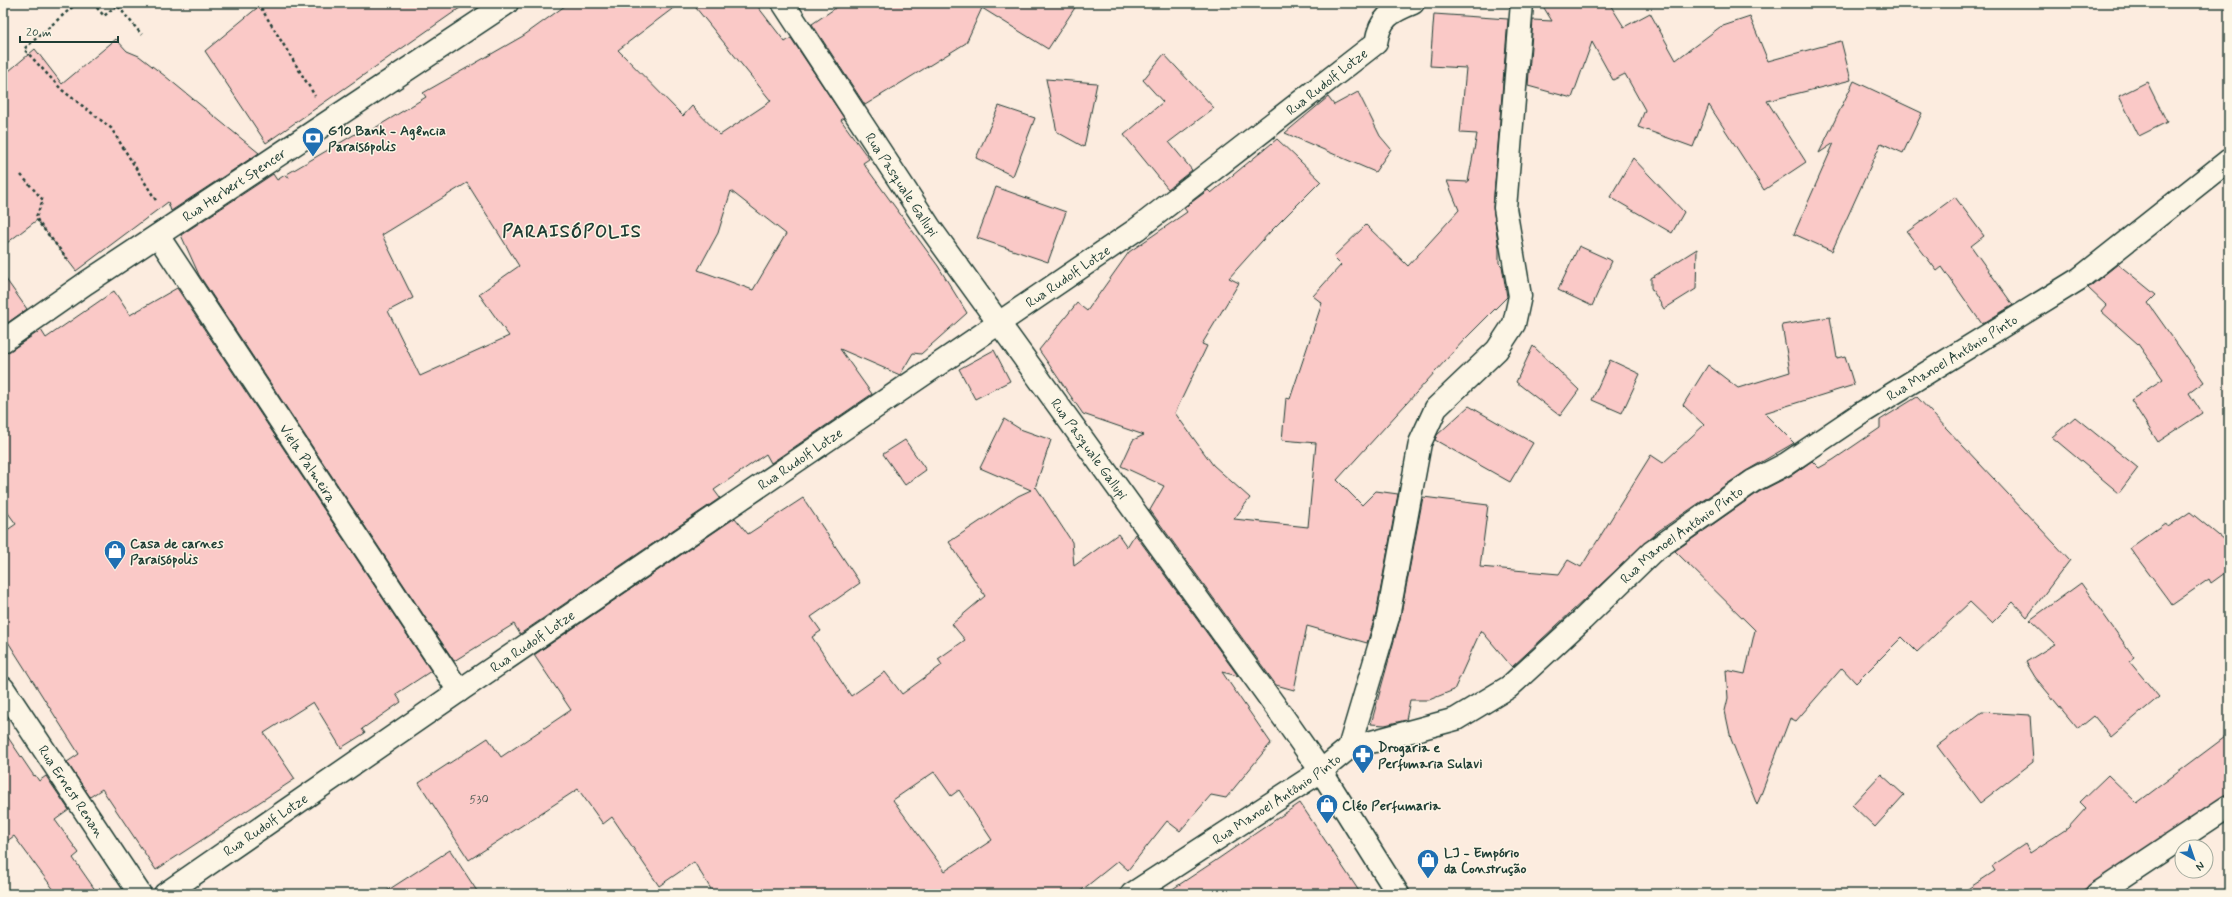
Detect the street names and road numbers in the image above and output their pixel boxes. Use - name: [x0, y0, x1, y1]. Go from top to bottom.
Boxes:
- street label: Rua Rudolf Lotze: [1283, 45, 1372, 120]
- street label: Rua Pasquale Gallupi: [860, 130, 942, 241]
- street label: Rua Herbert Spencer: [179, 144, 290, 226]
- street label: Rua Rudolf Lotze: [1022, 242, 1114, 312]
- street label: Rua Manoel Antônio Pinto: [1883, 311, 2021, 405]
- street label: Rua Pasquale Gallupi: [1046, 395, 1131, 503]
- street label: Viela Palmeira: [275, 421, 340, 506]
- street label: Rua Rudolf Lotze: [755, 424, 847, 495]
- street label: Rua Manoel Antônio Pinto: [1617, 483, 1747, 588]
- street label: Rua Rudolf Lotze: [487, 607, 579, 677]
- street label: Rua Ernest Renan: [34, 742, 108, 841]
- street label: Rua Manoel Antônio Pinto: [1209, 750, 1345, 849]
- street label: Rua Rudolf Lotze: [220, 790, 312, 861]

